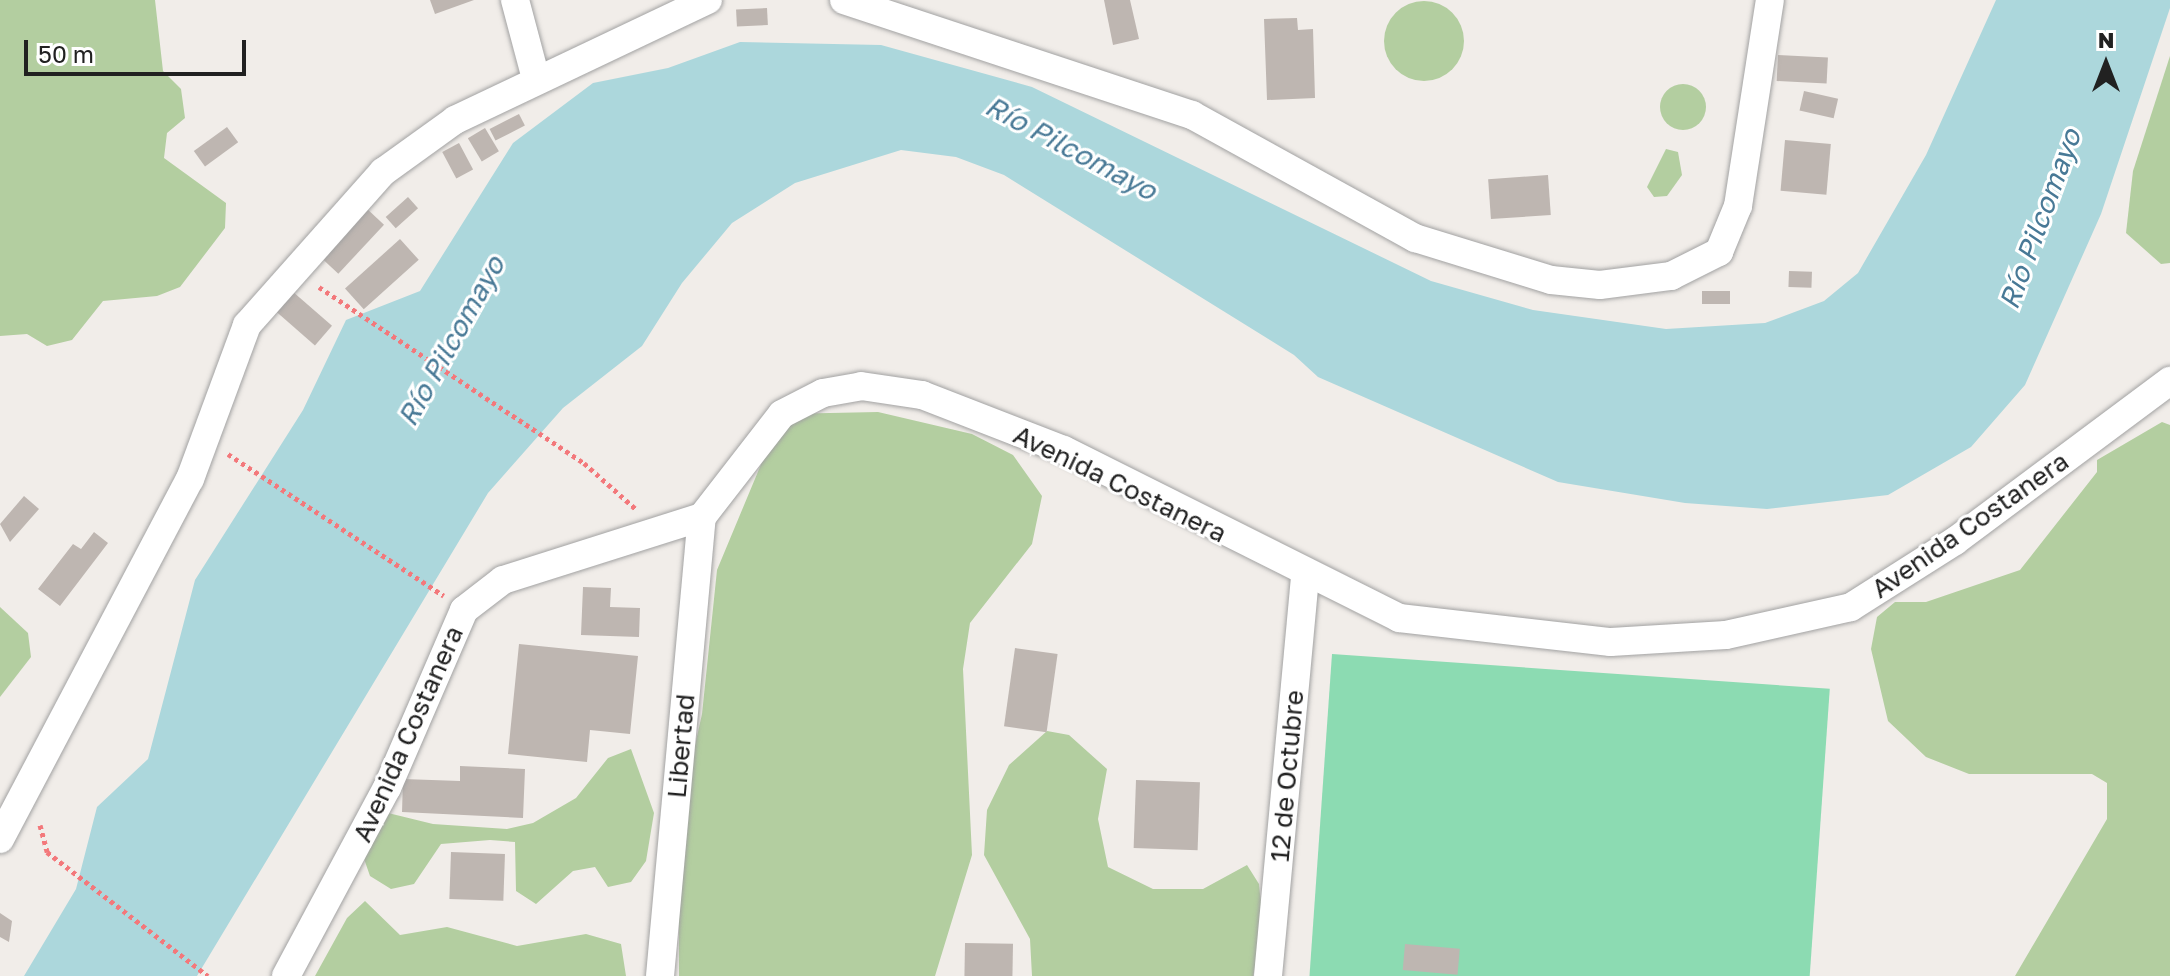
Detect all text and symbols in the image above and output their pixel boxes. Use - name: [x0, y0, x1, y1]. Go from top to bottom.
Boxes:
- scale bar: [28, 24, 250, 74]
- north arrow: [2066, 24, 2146, 104]
- text: N: [2098, 26, 2114, 53]
- text: 50 m: [38, 39, 94, 68]
- water label: Río Pilcomayo: [980, 89, 1162, 207]
- water label: Río Pilcomayo: [1992, 125, 2088, 313]
- water label: Río Pilcomayo: [391, 250, 511, 432]
- street label: Avenida Costanera: [1008, 419, 1232, 549]
- street label: Avenida Costanera: [1866, 445, 2074, 605]
- street label: Avenida Costanera: [346, 621, 470, 847]
- street label: 12 de Octubre: [1264, 689, 1310, 863]
- street label: Libertad: [661, 693, 701, 799]

